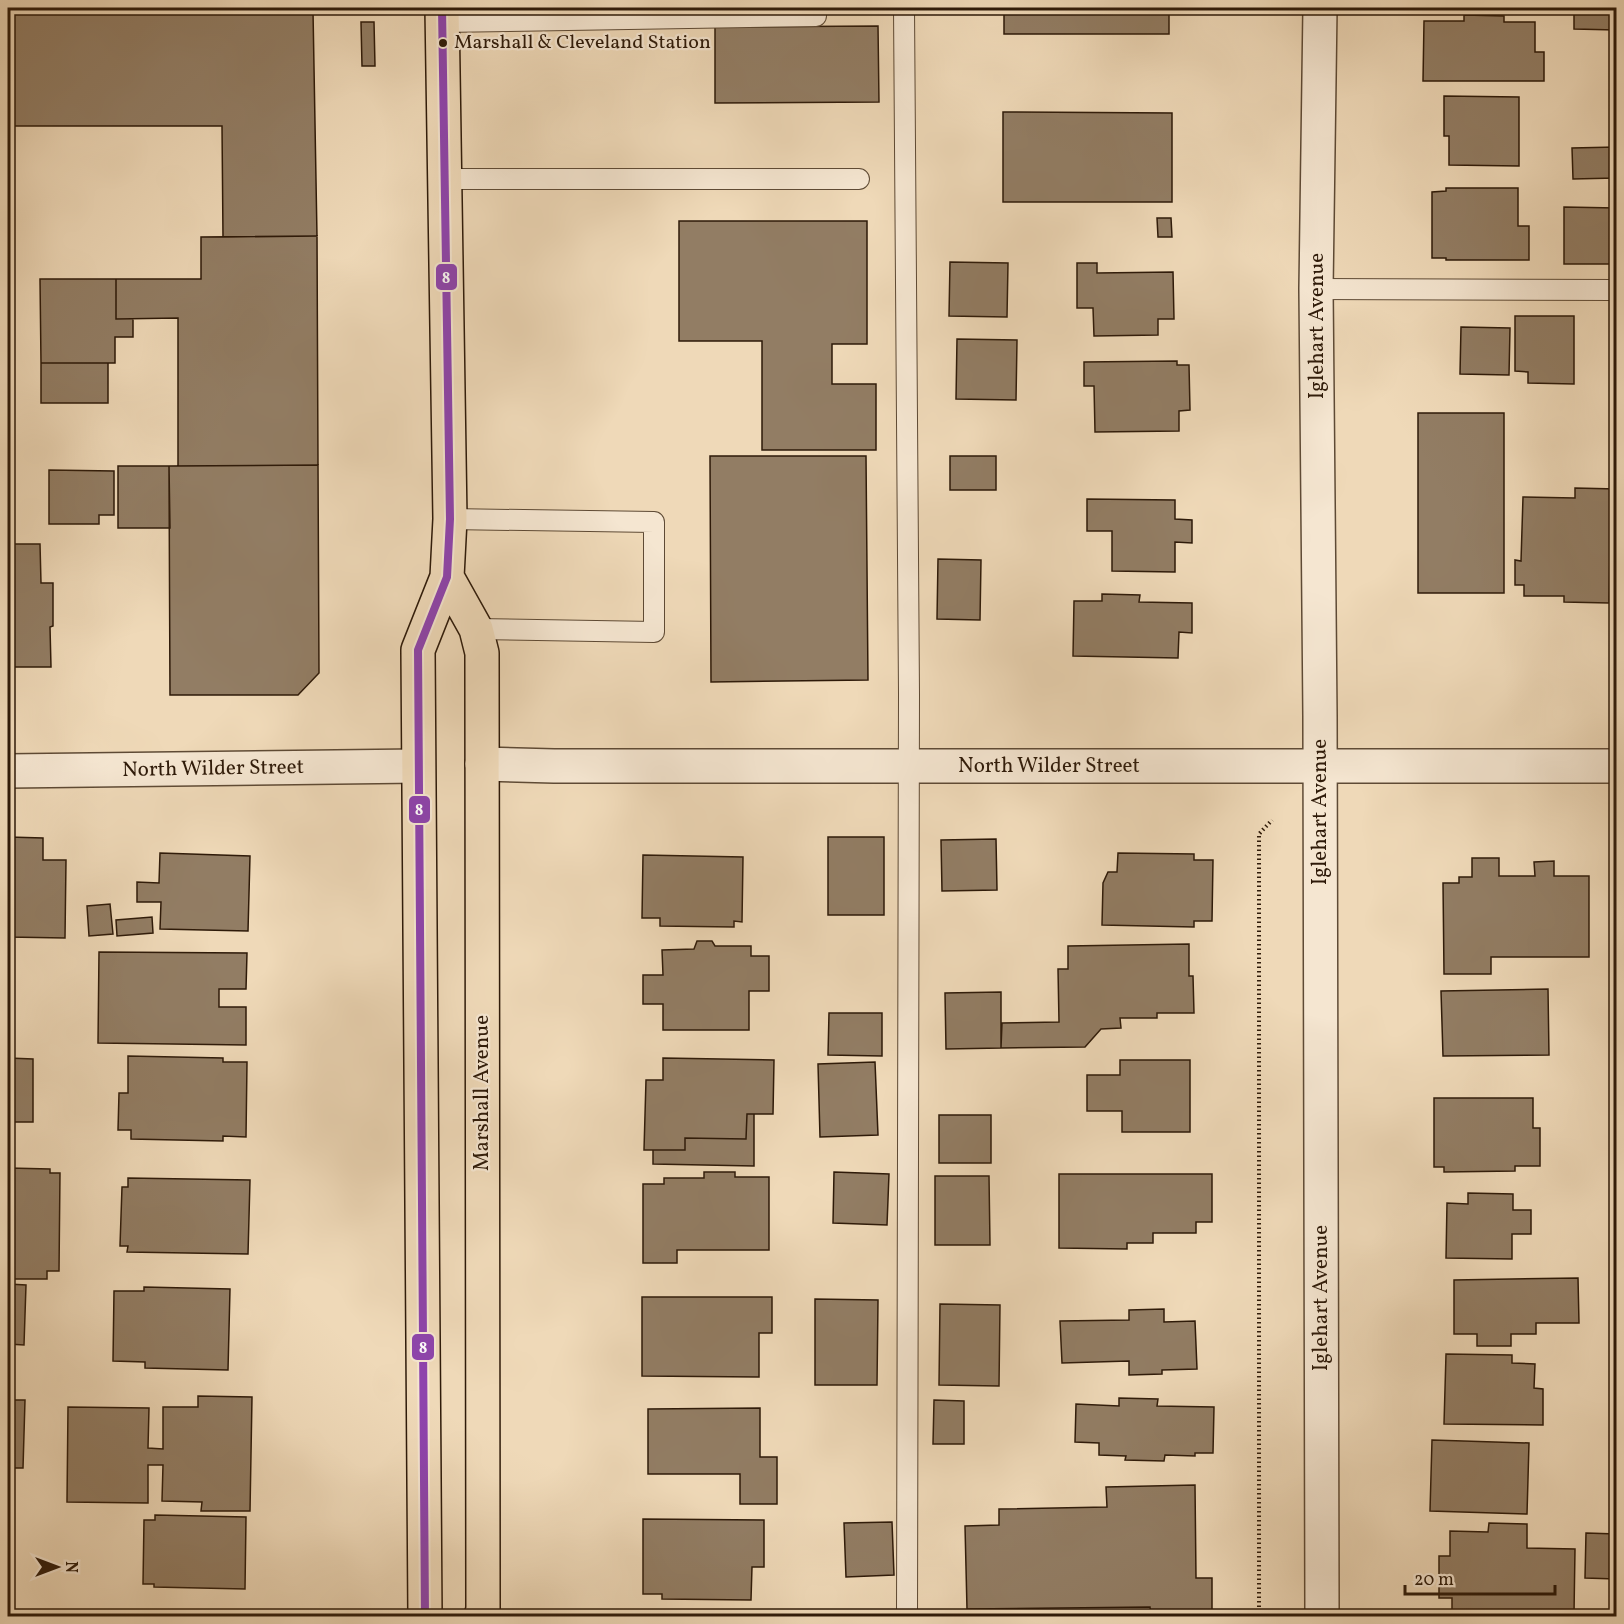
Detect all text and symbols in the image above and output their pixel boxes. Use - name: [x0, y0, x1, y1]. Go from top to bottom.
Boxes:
- place label: Marshall & Cleveland Station: [454, 29, 711, 57]
- marker: Marshall & Cleveland Station: [437, 37, 449, 49]
- street label: Iglehart Avenue: [1303, 253, 1332, 399]
- line badge: 8: [435, 263, 458, 291]
- text: 8: [442, 268, 450, 290]
- street label: Iglehart Avenue: [1306, 739, 1335, 885]
- street label: North Wilder Street: [958, 752, 1140, 781]
- street label: North Wilder Street: [122, 753, 304, 785]
- line badge: 8: [408, 795, 431, 824]
- text: 8: [415, 800, 423, 822]
- street label: Marshall Avenue: [468, 1015, 497, 1171]
- street label: Iglehart Avenue: [1307, 1225, 1336, 1371]
- line badge: 8: [411, 1333, 435, 1361]
- text: 8: [419, 1338, 427, 1360]
- north arrow: [27, 1537, 87, 1597]
- scale bar: [1405, 1558, 1555, 1596]
- text: N: [59, 1561, 81, 1573]
- text: 20 m: [1414, 1568, 1454, 1593]

